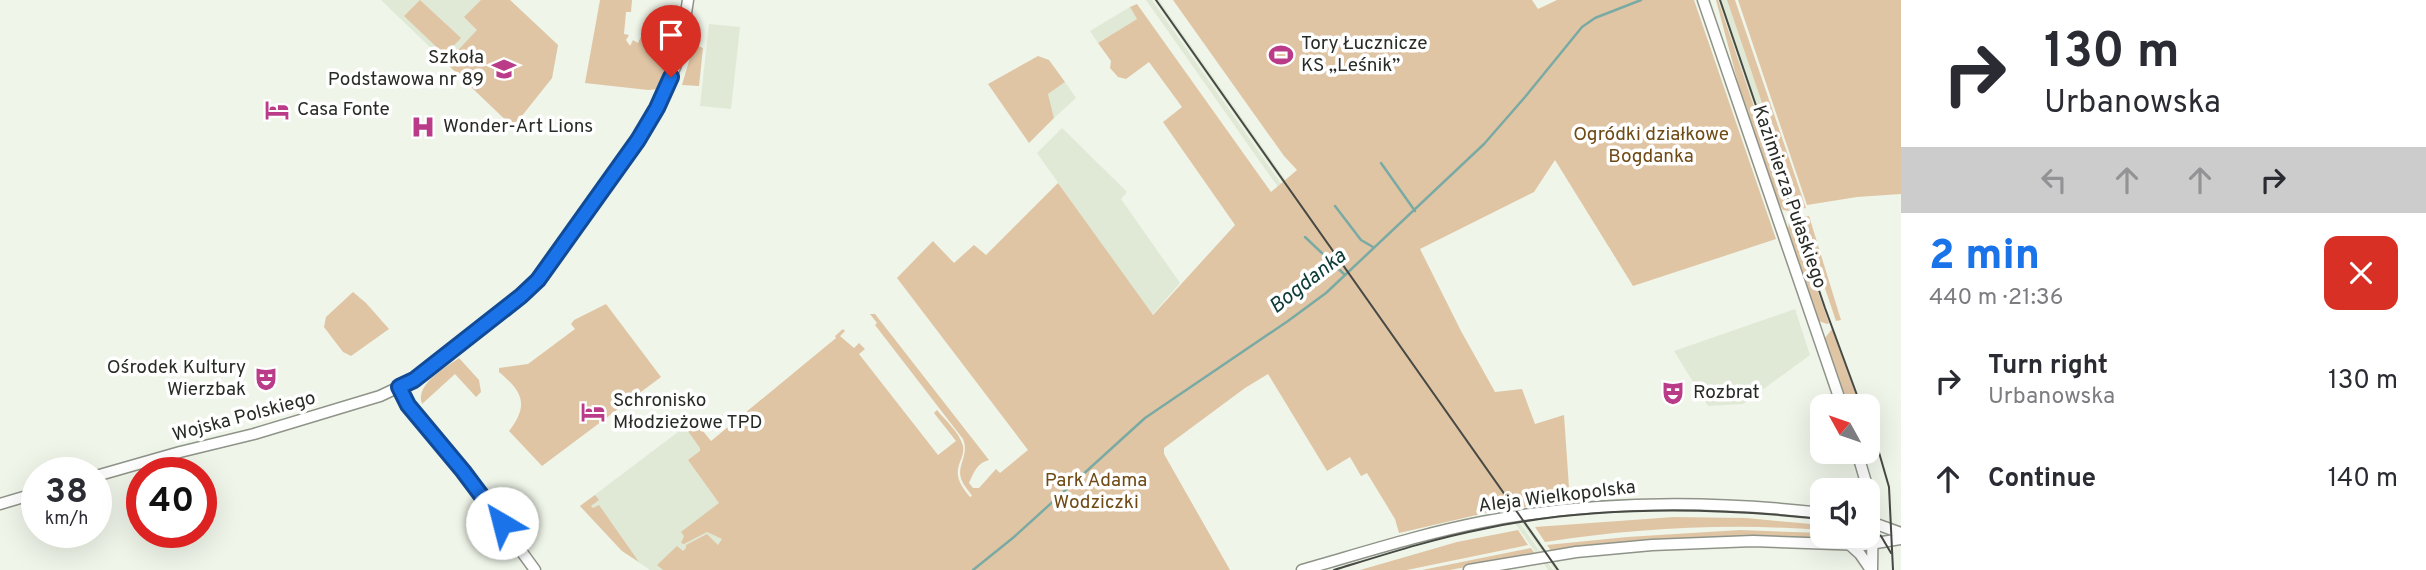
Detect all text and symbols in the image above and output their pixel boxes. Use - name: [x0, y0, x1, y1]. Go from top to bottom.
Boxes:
- pin: [641, 5, 701, 77]
- icon: arrive: [652, 16, 690, 54]
- text: 130 m: [2044, 23, 2180, 85]
- icon: right: [1929, 28, 2020, 119]
- place label: Tory Łucznicze KS „Leśnik”: [1301, 32, 1428, 78]
- sports icon: Tory Łucznicze KS „Leśnik”: [1267, 41, 1295, 69]
- place label: Szkoła Podstawowa nr 89: [328, 46, 484, 92]
- school or university icon: Szkoła Podstawowa nr 89: [490, 55, 518, 83]
- text: Urbanowska: [2044, 84, 2221, 124]
- hotel icon: Casa Fonte: [263, 96, 291, 124]
- place label: Casa Fonte: [297, 98, 390, 122]
- street label: Kazimierza Pułaskiego: [1746, 102, 1832, 292]
- hospital icon: Wonder-Art Lions: [409, 113, 437, 141]
- place label: Wonder-Art Lions: [443, 115, 593, 139]
- park label: Ogródki działkowe Bogdanka: [1573, 123, 1729, 169]
- icon: left: [2035, 161, 2073, 199]
- icon: ahead: [2108, 161, 2146, 199]
- icon: ahead: [2181, 161, 2219, 199]
- icon: right: [2254, 161, 2292, 199]
- text: 2 min: [1929, 231, 2040, 284]
- button: close: [2324, 236, 2398, 310]
- water label: Bogdanka: [1264, 243, 1352, 321]
- text: 440 m · 21:36: [1929, 284, 2063, 313]
- text: Turn right: [1988, 350, 2108, 383]
- place label: Ośrodek Kultury Wierzbak: [107, 356, 246, 402]
- icon: right: [1929, 362, 1967, 400]
- theatre icon: Ośrodek Kultury Wierzbak: [252, 365, 280, 393]
- text: 130 m: [2328, 365, 2398, 398]
- theatre icon: Rozbrat: [1659, 379, 1687, 407]
- place label: Rozbrat: [1693, 381, 1760, 405]
- text: Urbanowska: [1988, 383, 2115, 412]
- street label: Wojska Polskiego: [170, 386, 318, 448]
- place label: Schronisko Młodzieżowe TPD: [613, 389, 762, 435]
- north arrow: [1810, 394, 1880, 464]
- map controls: [1810, 394, 1880, 548]
- hotel icon: Schronisko Młodzieżowe TPD: [579, 398, 607, 426]
- speed limit sign: 40: [126, 457, 217, 548]
- icon: ahead: [1929, 460, 1967, 498]
- text: Continue: [1988, 463, 2096, 496]
- text: 140 m: [2328, 463, 2398, 496]
- park label: Park Adama Wodziczki: [1045, 469, 1147, 515]
- text: 38: [45, 471, 88, 515]
- street label: Aleja Wielkopolska: [1477, 475, 1637, 519]
- button: sound: [1810, 478, 1880, 548]
- position arrow: [465, 486, 539, 560]
- text: km/h: [45, 508, 88, 531]

